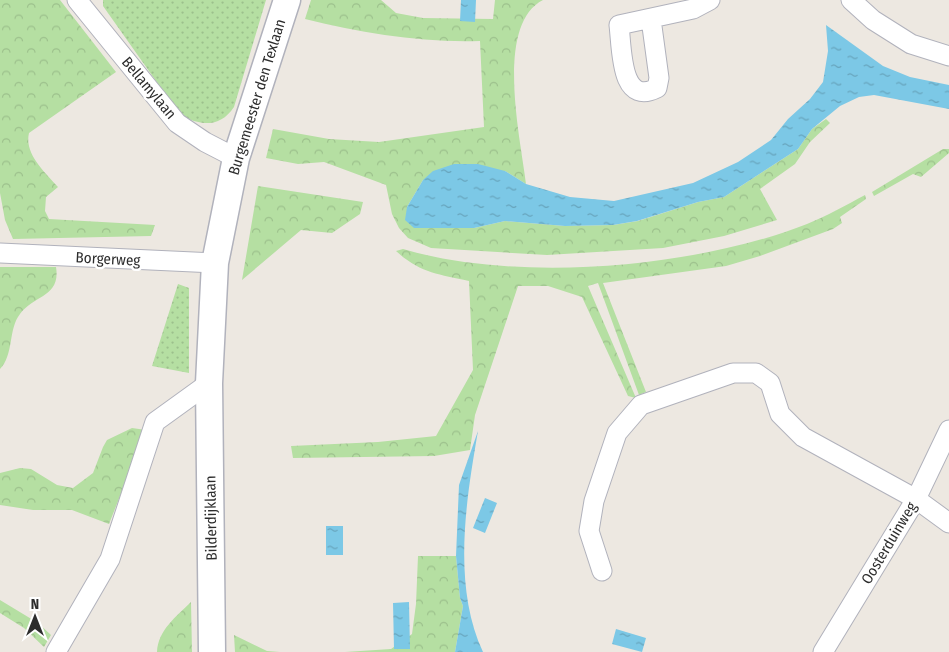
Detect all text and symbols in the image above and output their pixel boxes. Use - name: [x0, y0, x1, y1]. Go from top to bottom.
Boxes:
- street label: Burgemeester den Texlaan: [225, 17, 289, 177]
- street label: Bellamylaan: [118, 53, 180, 123]
- street label: Borgerweg: [75, 248, 141, 270]
- street label: Bilderdijklaan: [201, 475, 221, 561]
- street label: Oosterduinweg: [857, 499, 921, 587]
- north arrow: [10, 592, 60, 642]
- text: N: [31, 596, 39, 613]

